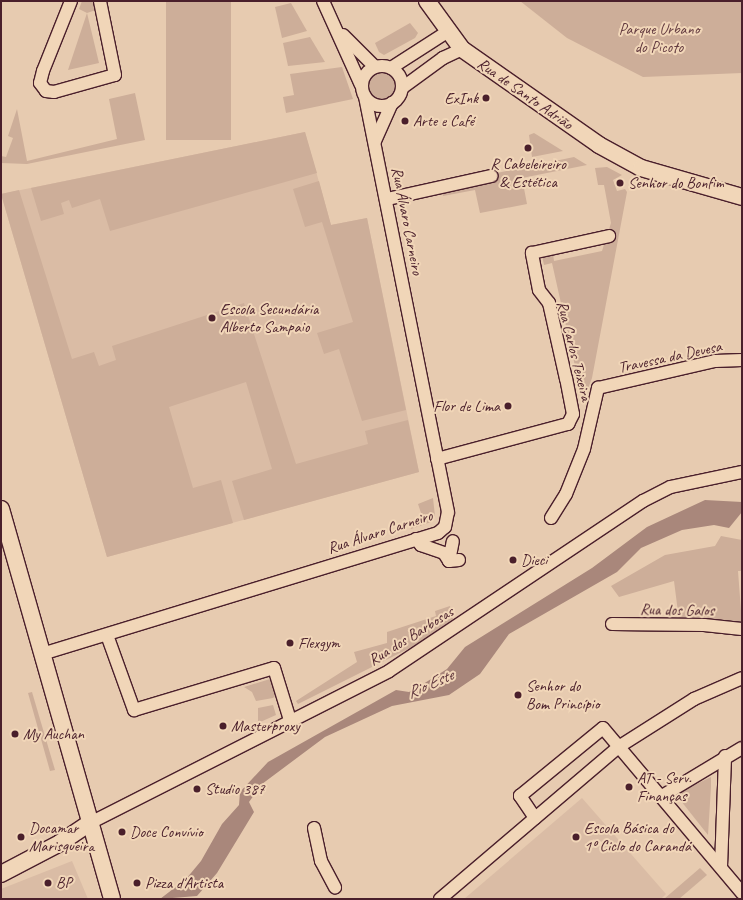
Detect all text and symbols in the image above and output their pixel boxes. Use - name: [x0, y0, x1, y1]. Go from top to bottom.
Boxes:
- park label: Parque Urbano do Picoto: [619, 19, 699, 57]
- street label: Rua de Santo Adrião: [474, 54, 576, 134]
- place label: ExInk: [444, 88, 478, 108]
- marker: ExInk: [481, 93, 491, 103]
- place label: Arte e Café: [413, 111, 474, 131]
- marker: Arte e Café: [400, 116, 410, 126]
- marker: R Cabeleireiro & Estética: [523, 143, 533, 153]
- place label: R Cabeleireiro & Estética: [490, 154, 566, 192]
- street label: Rua Álvaro Carneiro: [387, 165, 427, 277]
- place label: Senhor do Bonfim: [628, 173, 725, 193]
- marker: Senhor do Bonfim: [615, 178, 625, 188]
- place label: Escola Secundária Alberto Sampaio: [220, 299, 318, 337]
- street label: Rua Carlos Teixeira: [552, 299, 596, 403]
- marker: Escola Secundária Alberto Sampaio: [207, 313, 217, 323]
- street label: Travessa da Devesa: [617, 337, 723, 377]
- place label: Flor de Lima: [434, 396, 500, 416]
- marker: Flor de Lima: [503, 401, 513, 411]
- street label: Rua Álvaro Carneiro: [325, 506, 435, 558]
- place label: Dieci: [521, 550, 547, 570]
- marker: Dieci: [508, 555, 518, 565]
- street label: Rua dos Galos: [640, 600, 714, 620]
- street label: Rua dos Barbosas: [365, 602, 457, 670]
- place label: Flexgym: [298, 633, 340, 653]
- marker: Flexgym: [285, 638, 295, 648]
- water label: Rio Este: [404, 665, 456, 703]
- place label: Senhor do Bom Princípio: [526, 676, 600, 714]
- marker: Senhor do Bom Princípio: [513, 690, 523, 700]
- place label: Masterproxy: [231, 716, 300, 736]
- marker: Masterproxy: [218, 721, 228, 731]
- place label: My Auchan: [23, 724, 84, 744]
- marker: My Auchan: [10, 729, 20, 739]
- place label: AT - Serv. Finanças: [637, 768, 691, 806]
- place label: Studio 387: [205, 779, 265, 799]
- marker: AT - Serv. Finanças: [624, 782, 634, 792]
- marker: Studio 387: [192, 784, 202, 794]
- place label: Docamar Marisqueira: [29, 818, 94, 856]
- place label: Escola Básica do 1º Ciclo do Carandá: [584, 818, 691, 856]
- place label: Doce Convívio: [130, 822, 203, 842]
- marker: Doce Convívio: [117, 827, 127, 837]
- marker: Docamar Marisqueira: [16, 832, 26, 842]
- marker: Escola Básica do 1º Ciclo do Carandá: [571, 832, 581, 842]
- place label: BP: [56, 873, 72, 893]
- place label: Pizza d'Artista: [145, 873, 223, 893]
- marker: BP: [43, 878, 53, 888]
- marker: Pizza d'Artista: [132, 878, 142, 888]

